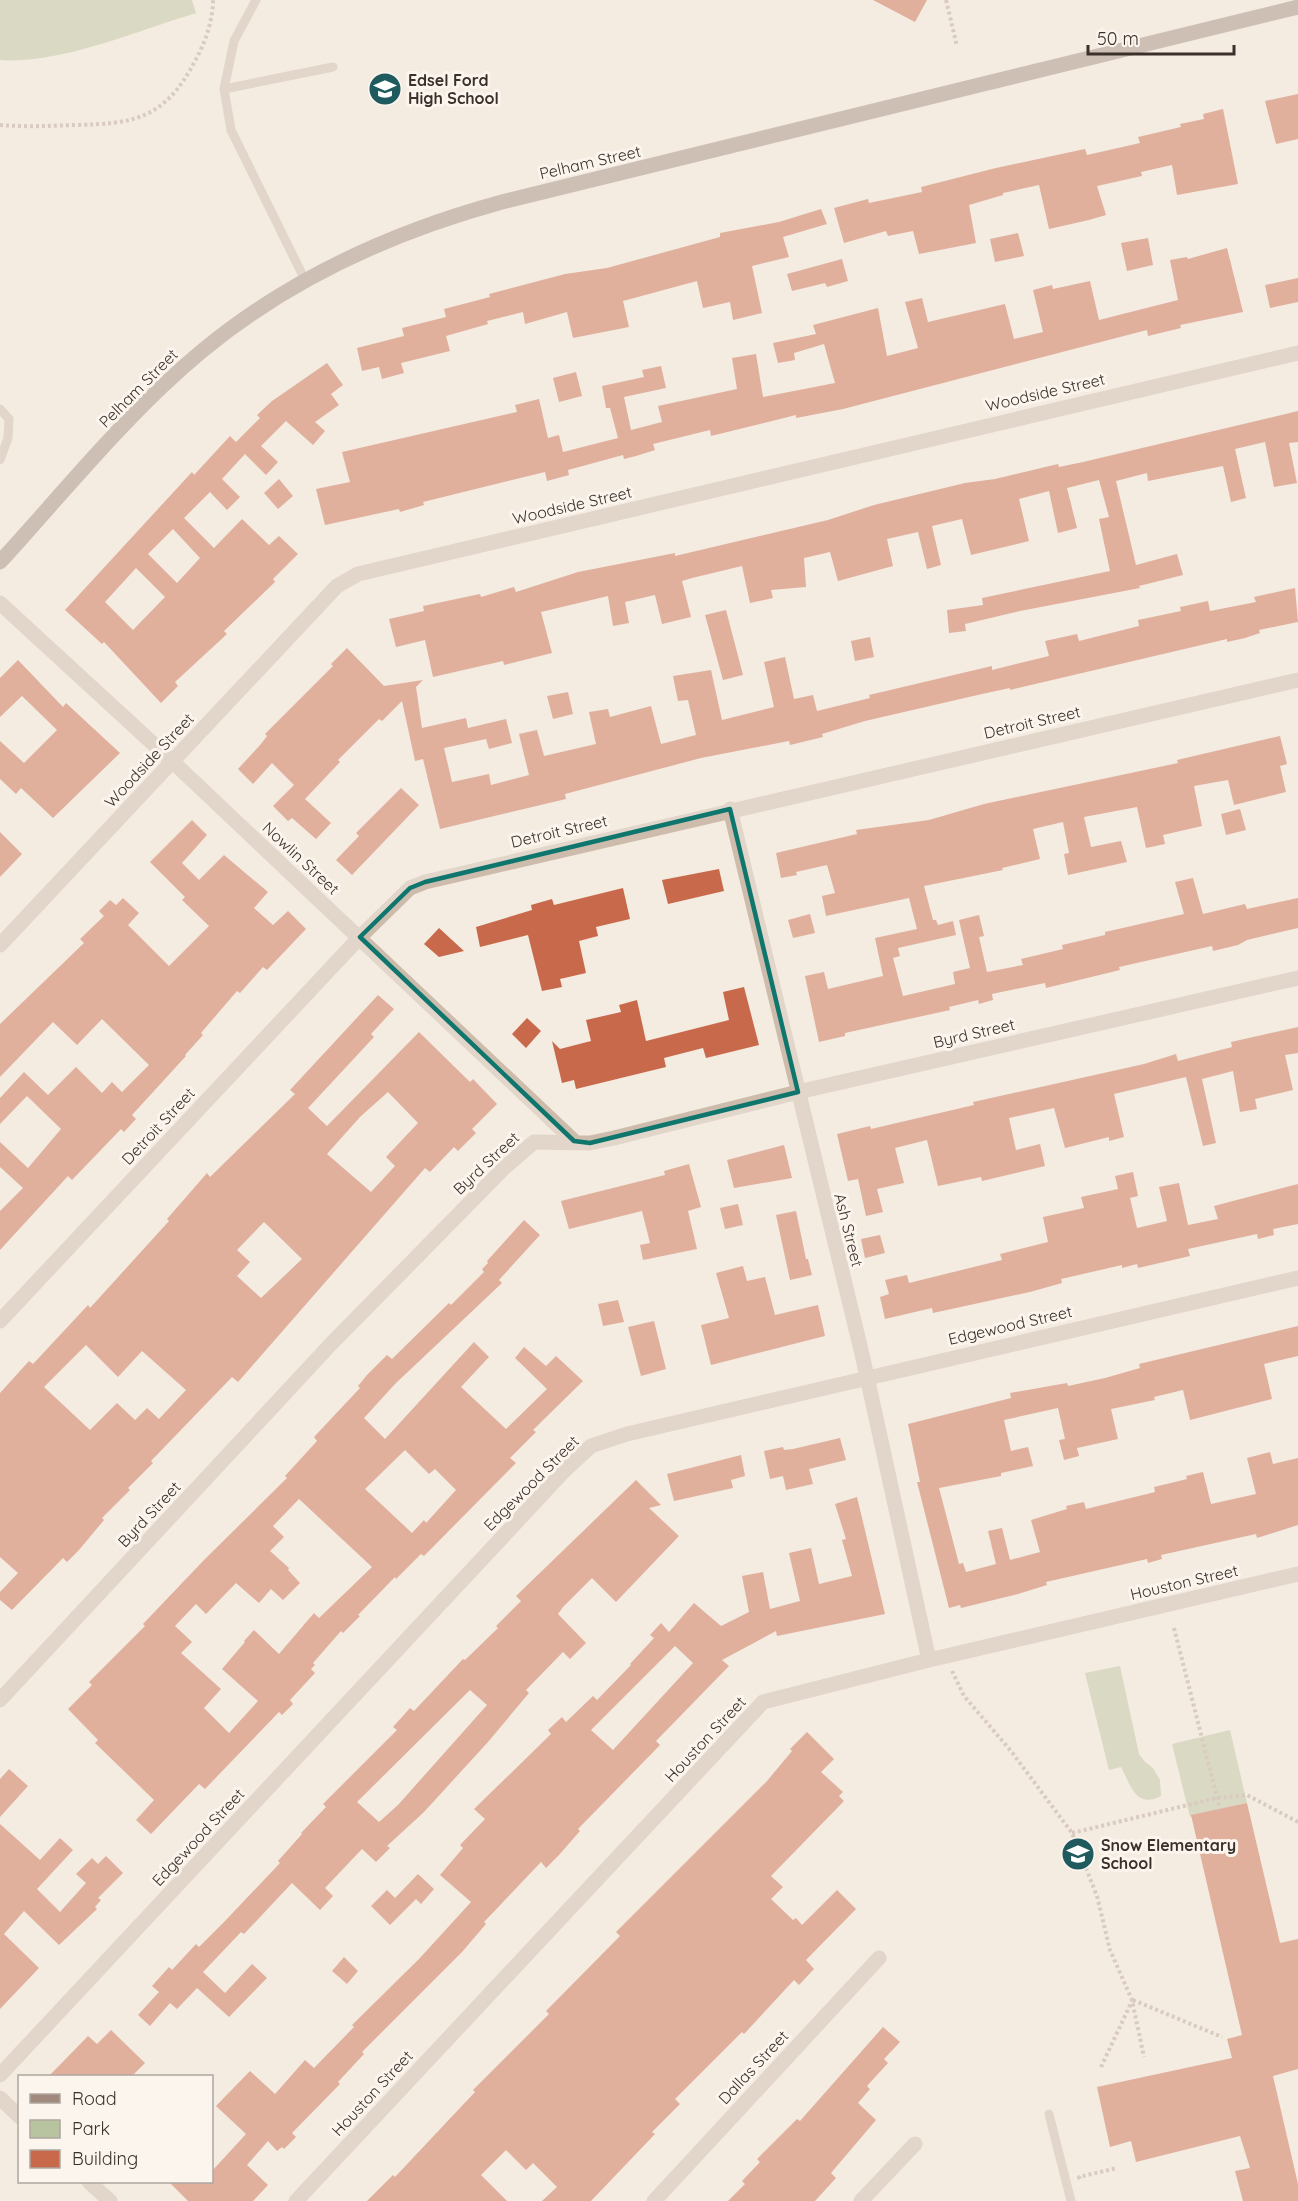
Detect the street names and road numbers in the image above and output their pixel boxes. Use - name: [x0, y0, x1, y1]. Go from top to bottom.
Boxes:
- street label: Pelham Street: [537, 141, 643, 183]
- street label: Pelham Street: [94, 344, 182, 432]
- street label: Woodside Street: [983, 369, 1107, 415]
- street label: Woodside Street: [510, 482, 634, 528]
- street label: Detroit Street: [982, 701, 1082, 743]
- street label: Woodside Street: [100, 709, 198, 811]
- street label: Detroit Street: [509, 810, 609, 852]
- street label: Nowlin Street: [258, 817, 344, 899]
- street label: Byrd Street: [931, 1014, 1017, 1052]
- street label: Detroit Street: [117, 1083, 199, 1169]
- street label: Byrd Street: [449, 1127, 523, 1199]
- street label: Ash Street: [830, 1191, 868, 1269]
- street label: Edgewood Street: [946, 1301, 1074, 1349]
- street label: Edgewood Street: [479, 1431, 583, 1535]
- street label: Byrd Street: [113, 1477, 185, 1551]
- street label: Houston Street: [1128, 1560, 1240, 1604]
- street label: Houston Street: [660, 1692, 750, 1786]
- street label: Edgewood Street: [148, 1784, 248, 1890]
- street label: Dallas Street: [714, 2026, 792, 2108]
- street label: Houston Street: [327, 2046, 417, 2140]

